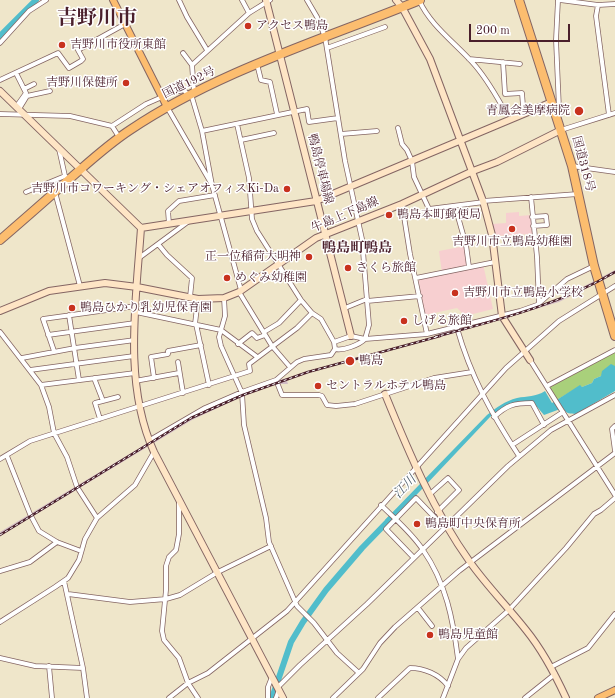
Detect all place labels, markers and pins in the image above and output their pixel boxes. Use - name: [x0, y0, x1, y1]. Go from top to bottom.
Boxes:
- place label: アクセス鴨島: [256, 19, 328, 33]
- marker: アクセス鴨島: [243, 21, 253, 31]
- place label: 吉野川市役所東館: [70, 38, 166, 52]
- marker: 吉野川市役所東館: [57, 40, 67, 50]
- place label: 吉野川保健所: [46, 76, 118, 90]
- marker: 吉野川保健所: [121, 78, 131, 88]
- place label: 青鳳会美摩病院: [486, 104, 570, 118]
- marker: 青鳳会美摩病院: [573, 105, 585, 117]
- place label: 吉野川市コワーキング・シェアオフィスKi-Da: [31, 182, 279, 196]
- marker: 吉野川市コワーキング・シェアオフィスKi-Da: [282, 184, 292, 194]
- place label: 鴨島本町郵便局: [397, 208, 481, 222]
- marker: 鴨島本町郵便局: [384, 210, 394, 220]
- marker: 吉野川市立鴨島幼稚園: [507, 224, 517, 234]
- place label: 吉野川市立鴨島幼稚園: [452, 235, 572, 249]
- place label: 正一位稲荷大明神: [205, 250, 301, 264]
- marker: 正一位稲荷大明神: [304, 252, 314, 262]
- place label: さくら旅館: [356, 261, 416, 275]
- marker: さくら旅館: [343, 263, 353, 273]
- place label: めぐみ幼稚園: [235, 271, 307, 285]
- marker: めぐみ幼稚園: [222, 273, 232, 283]
- place label: 吉野川市立鴨島小学校: [463, 286, 583, 300]
- marker: 吉野川市立鴨島小学校: [450, 288, 460, 298]
- place label: 鴨島ひかり乳幼児保育園: [80, 301, 212, 315]
- marker: 鴨島ひかり乳幼児保育園: [67, 303, 77, 313]
- place label: しげる旅館: [412, 314, 472, 328]
- marker: しげる旅館: [399, 316, 409, 326]
- place label: 鴨島: [359, 354, 383, 368]
- marker: 鴨島: [344, 355, 356, 367]
- place label: セントラルホテル鴨島: [326, 379, 446, 393]
- marker: セントラルホテル鴨島: [313, 381, 323, 391]
- place label: 鴨島町中央保育所: [425, 517, 521, 531]
- marker: 鴨島町中央保育所: [412, 519, 422, 529]
- place label: 鴨島児童館: [438, 628, 498, 642]
- marker: 鴨島児童館: [425, 630, 435, 640]

